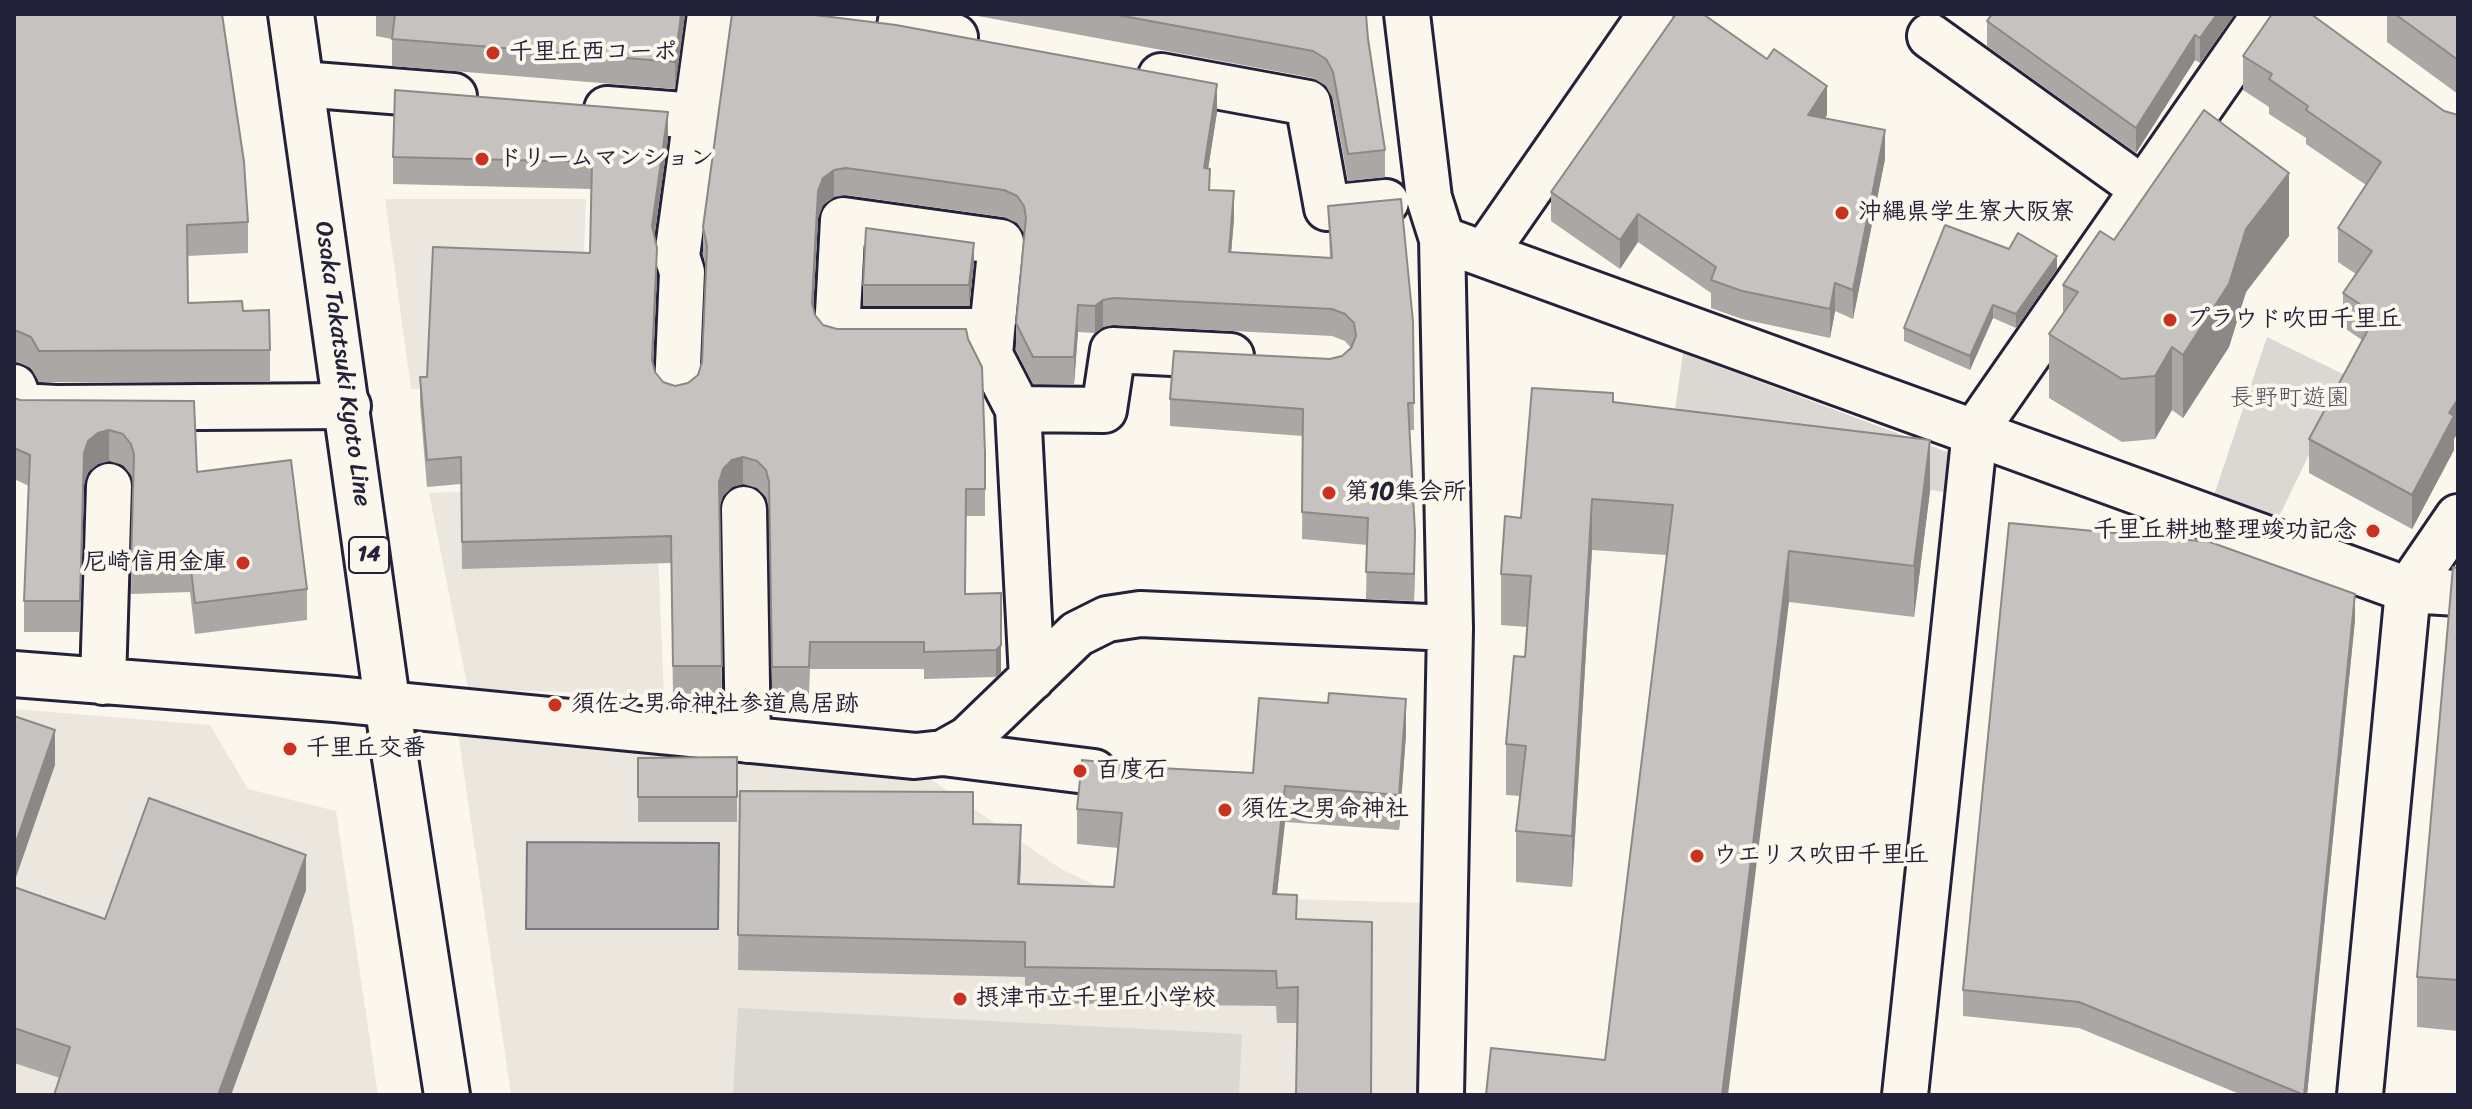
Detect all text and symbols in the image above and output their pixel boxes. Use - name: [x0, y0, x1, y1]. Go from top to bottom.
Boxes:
- place label: 千里丘西コーポ: [509, 39, 677, 67]
- marker: 千里丘西コーポ: [484, 44, 502, 62]
- place label: ドリームマンション: [498, 145, 714, 173]
- marker: ドリームマンション: [473, 150, 491, 168]
- place label: 沖縄県学生寮大阪寮: [1858, 199, 2074, 227]
- marker: 沖縄県学生寮大阪寮: [1833, 204, 1851, 222]
- street label: Osaka Takatsuki Kyoto Line: [308, 220, 376, 508]
- place label: プラウド吹田千里丘: [2186, 306, 2402, 334]
- marker: プラウド吹田千里丘: [2161, 311, 2179, 329]
- park label: 長野町遊園: [2230, 385, 2350, 413]
- place label: 第10集会所: [1345, 479, 1466, 507]
- marker: 第10集会所: [1320, 484, 1338, 502]
- place label: 千里丘耕地整理竣功記念: [2093, 517, 2357, 545]
- marker: 千里丘耕地整理竣功記念: [2364, 522, 2382, 540]
- road number: 14: [349, 537, 389, 573]
- place label: 尼崎信用金庫: [83, 549, 227, 577]
- marker: 尼崎信用金庫: [234, 554, 252, 572]
- place label: 須佐之男命神社参道鳥居跡: [571, 691, 859, 719]
- marker: 須佐之男命神社参道鳥居跡: [546, 696, 564, 714]
- place label: 千里丘交番: [306, 735, 426, 763]
- marker: 千里丘交番: [281, 740, 299, 758]
- place label: 百度石: [1096, 757, 1168, 785]
- marker: 百度石: [1071, 762, 1089, 780]
- place label: 須佐之男命神社: [1241, 796, 1409, 824]
- marker: 須佐之男命神社: [1216, 801, 1234, 819]
- place label: ウエリス吹田千里丘: [1713, 842, 1929, 870]
- marker: ウエリス吹田千里丘: [1688, 847, 1706, 865]
- place label: 摂津市立千里丘小学校: [976, 985, 1216, 1013]
- marker: 摂津市立千里丘小学校: [951, 990, 969, 1008]

